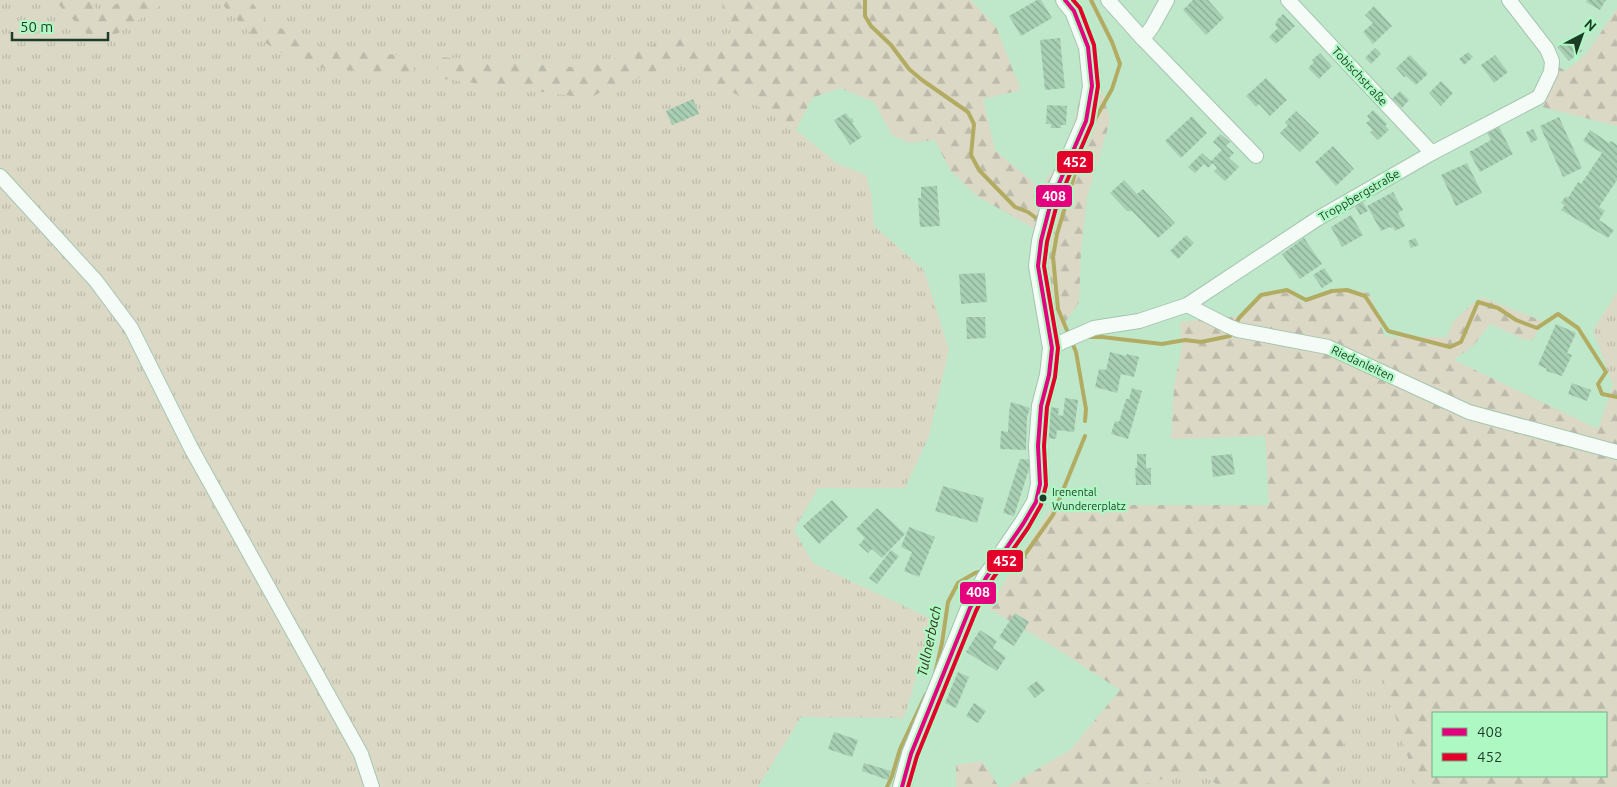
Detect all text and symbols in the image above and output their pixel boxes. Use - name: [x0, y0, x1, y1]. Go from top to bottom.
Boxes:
- scale bar: [12, 10, 109, 42]
- north arrow: [1557, 10, 1607, 60]
- text: N: [1581, 16, 1600, 35]
- text: 50 m: [20, 18, 53, 35]
- street label: Tobischstraße: [1330, 44, 1390, 108]
- line badge: 452: [1056, 150, 1094, 174]
- text: 452: [1063, 154, 1087, 170]
- street label: Troppbergstraße: [1316, 167, 1402, 223]
- line badge: 408: [1035, 184, 1073, 208]
- text: 408: [1042, 188, 1066, 204]
- street label: Riedanleiten: [1329, 343, 1397, 383]
- place label: Irenental Wundererplatz: [1052, 486, 1126, 512]
- marker: Irenental Wundererplatz: [1038, 493, 1048, 503]
- line badge: 452: [986, 549, 1024, 573]
- text: 452: [993, 553, 1017, 569]
- line badge: 408: [959, 581, 997, 605]
- text: 408: [966, 584, 990, 600]
- water label: Tullnerbach: [914, 604, 944, 678]
- legend: [1432, 712, 1607, 777]
- text: 408: [1477, 723, 1502, 740]
- text: 452: [1477, 748, 1502, 765]

